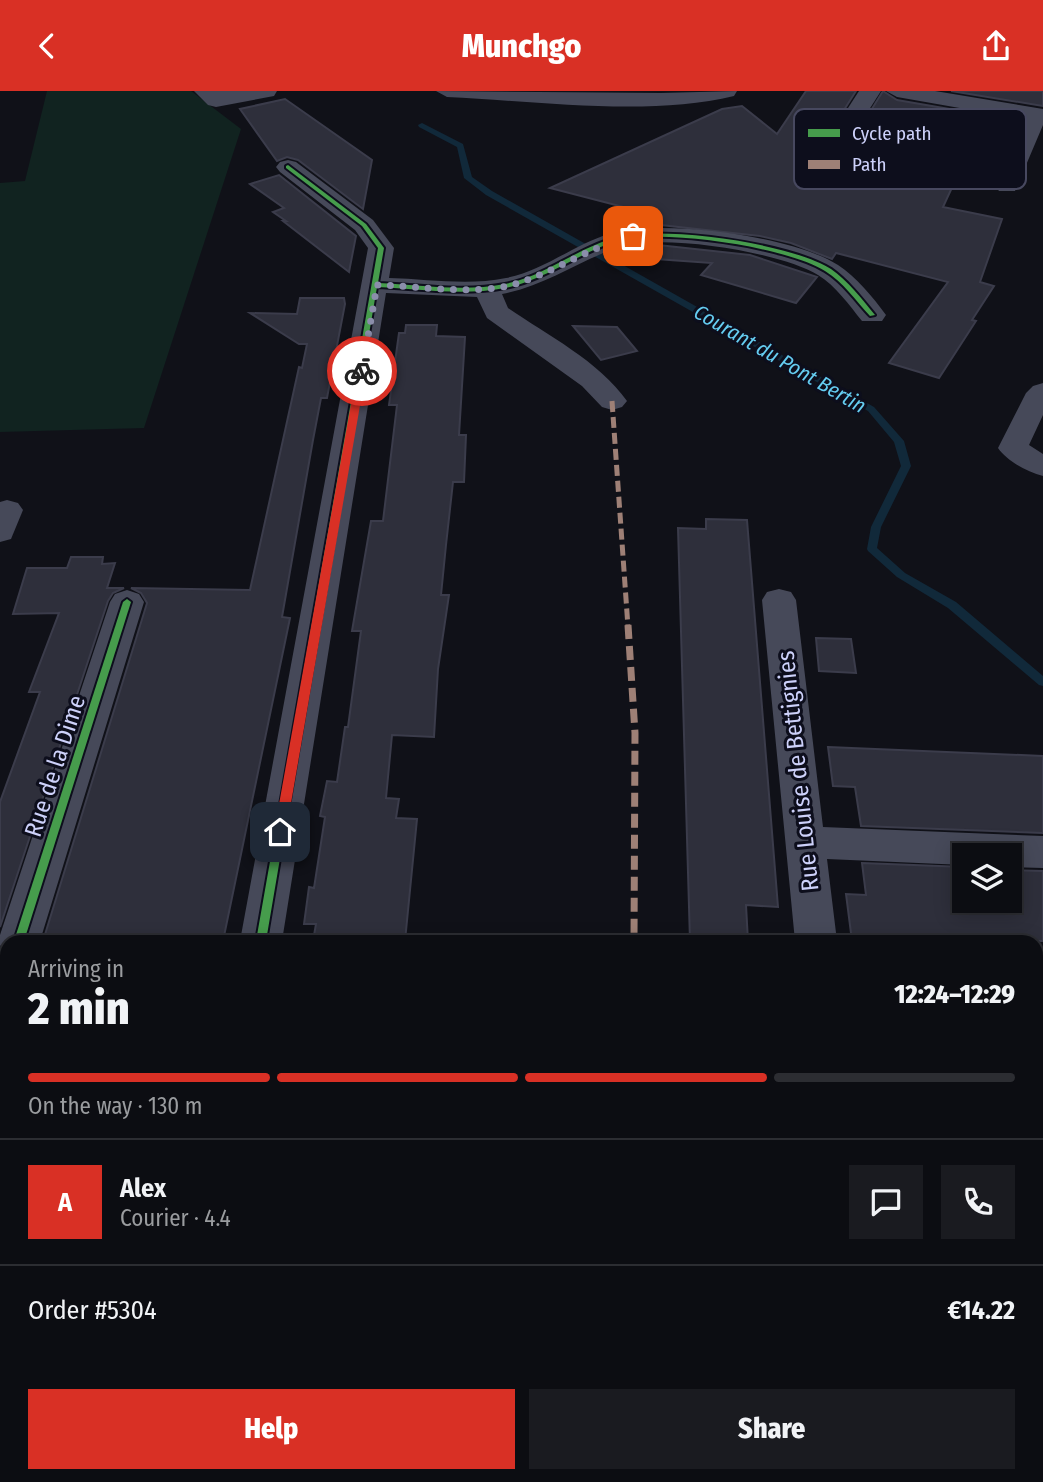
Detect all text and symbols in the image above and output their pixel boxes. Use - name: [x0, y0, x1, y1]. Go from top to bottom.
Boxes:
- icon: back: [28, 27, 66, 65]
- text: Munchgo: [462, 27, 581, 65]
- icon: share: [977, 27, 1015, 65]
- legend: [794, 109, 1026, 189]
- text: Cycle path: [852, 122, 931, 145]
- text: Path: [852, 153, 887, 176]
- pin: [603, 206, 663, 266]
- icon: bag: [614, 217, 652, 255]
- water label: Courant du Pont Bertin: [689, 299, 871, 419]
- courier: [327, 336, 397, 406]
- icon: bike: [343, 352, 381, 390]
- street label: Rue Louise de Bettignies: [771, 650, 825, 892]
- street label: Rue de la Dime: [19, 692, 91, 840]
- pin: [250, 802, 310, 862]
- icon: home: [261, 813, 299, 851]
- map controls: [952, 843, 1022, 913]
- button: layers: [952, 843, 1022, 913]
- text: Arriving in: [28, 955, 124, 983]
- text: 12:24–12:29: [894, 979, 1015, 1010]
- text: 2 min: [28, 981, 130, 1036]
- text: On the way · 130 m: [28, 1092, 202, 1120]
- button: chat: [849, 1165, 923, 1239]
- button: phone: [941, 1165, 1015, 1239]
- text: Alex: [120, 1173, 166, 1204]
- text: A: [58, 1187, 72, 1218]
- text: Courier · 4.4: [120, 1204, 231, 1232]
- text: Order #5304: [28, 1295, 157, 1326]
- text: €14.22: [947, 1295, 1015, 1326]
- button: Help: [28, 1389, 515, 1469]
- button: Share: [529, 1389, 1015, 1469]

